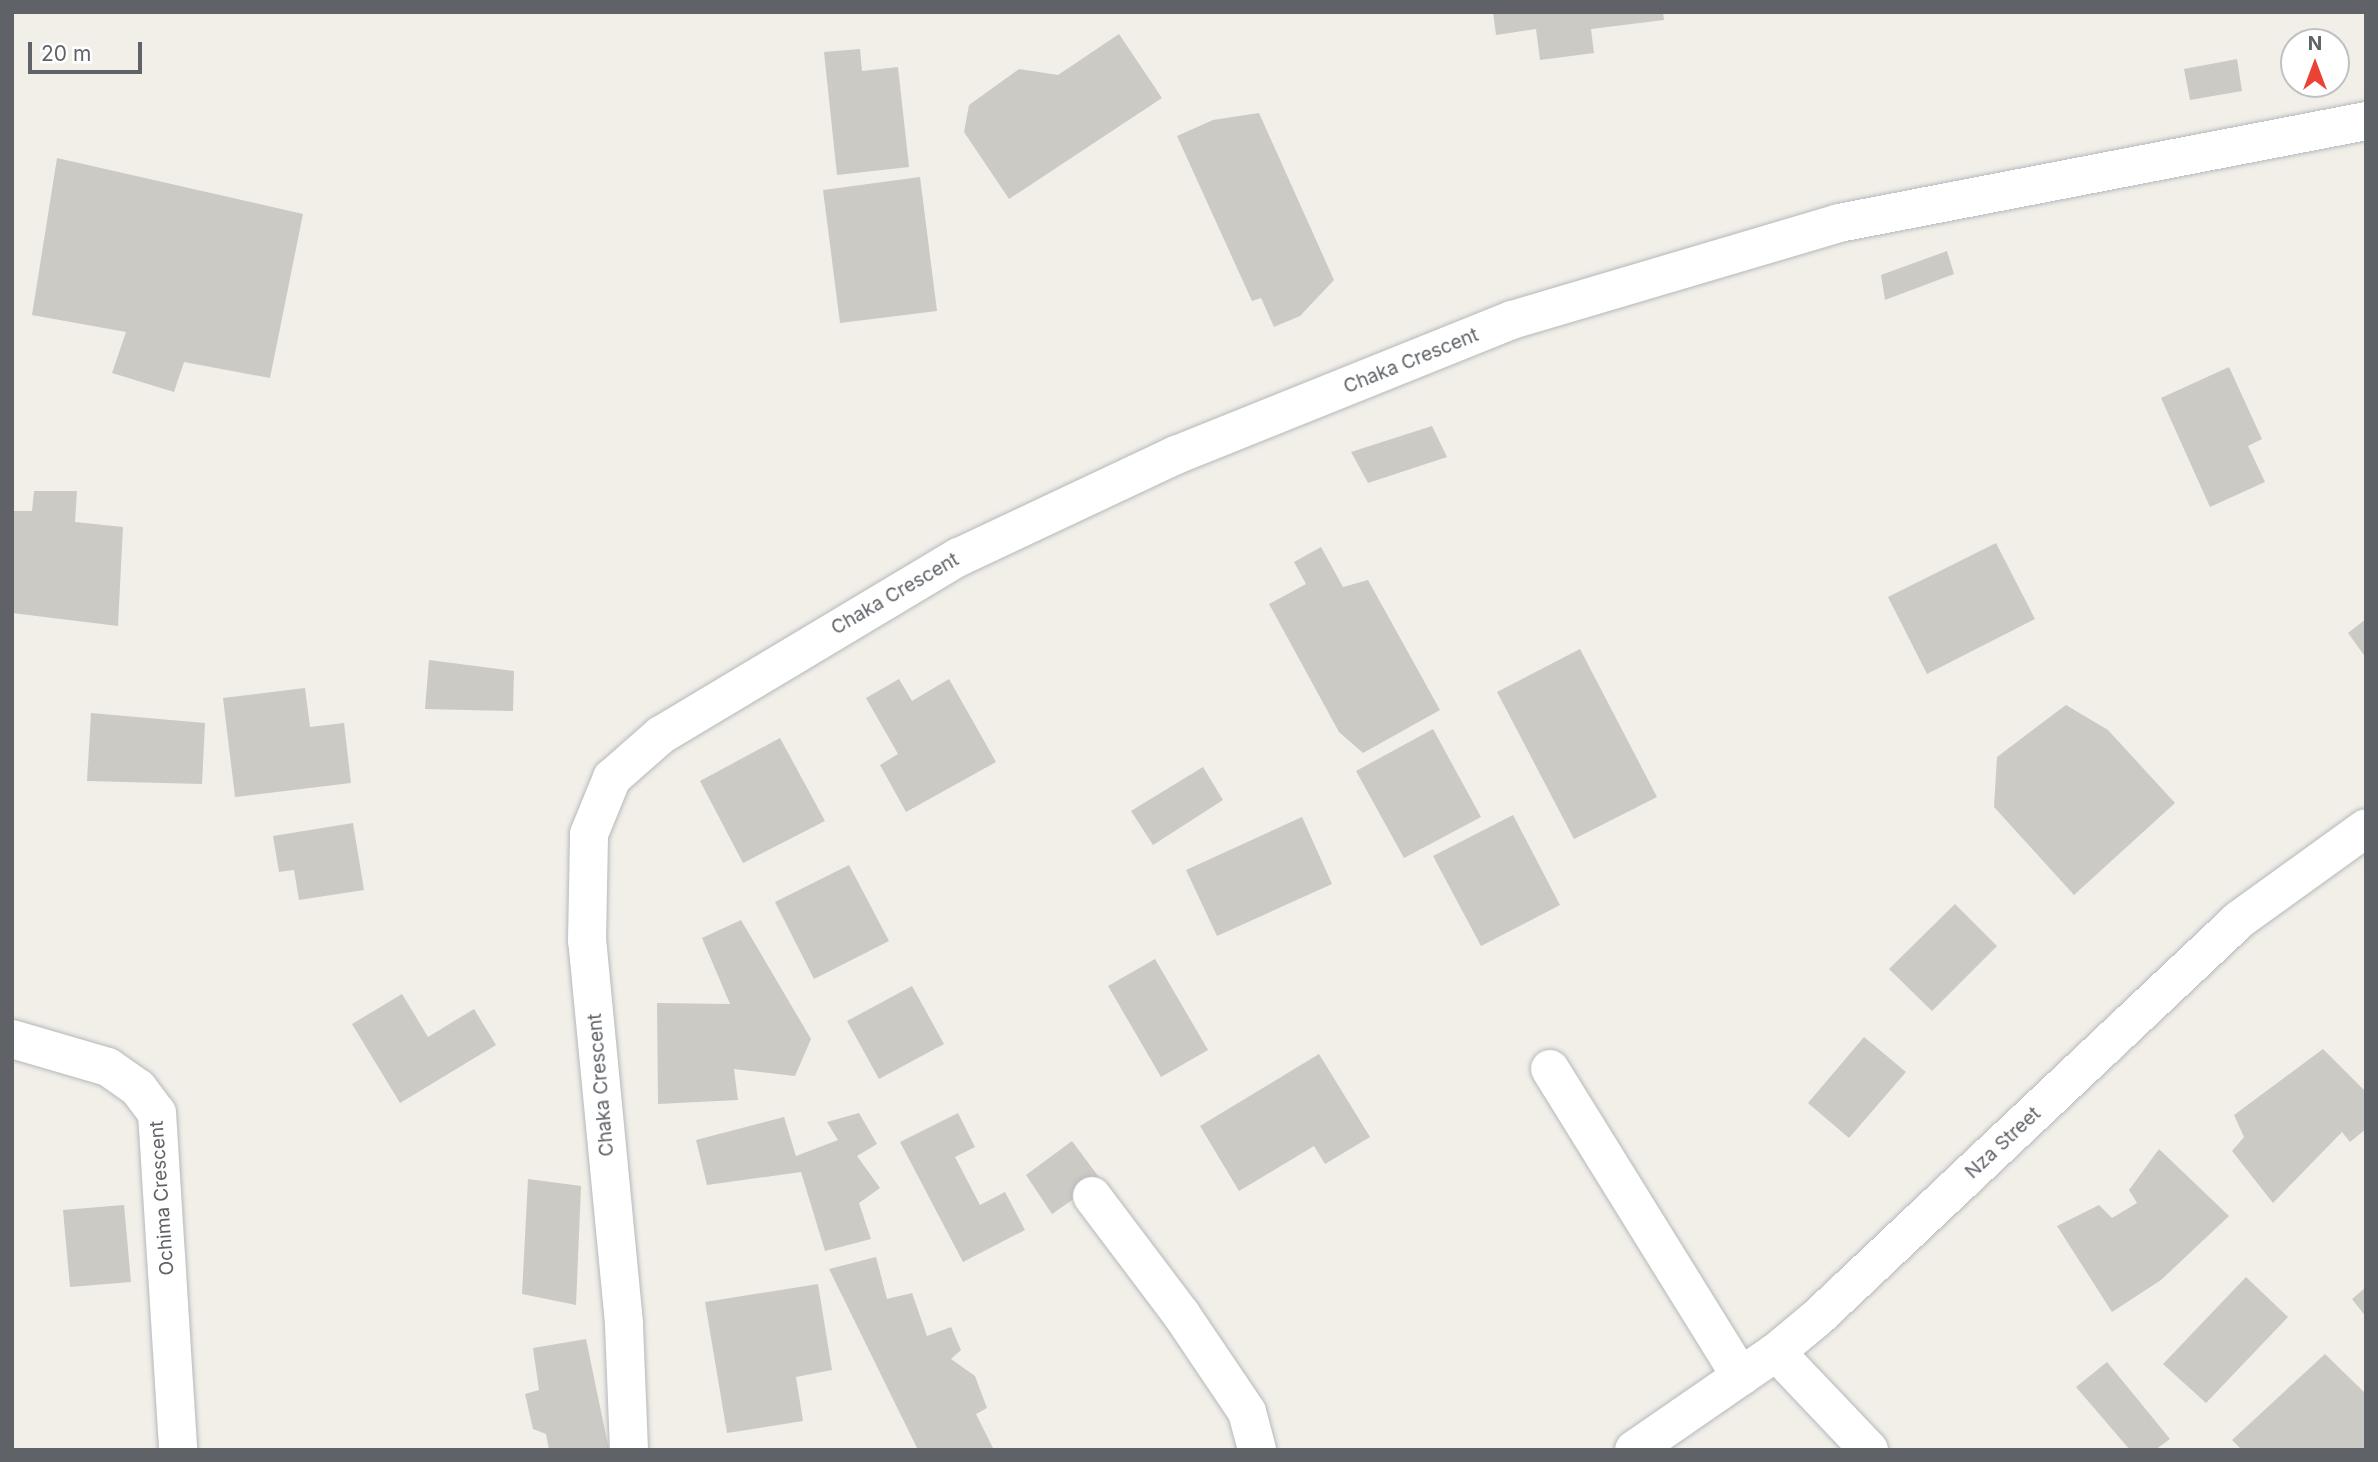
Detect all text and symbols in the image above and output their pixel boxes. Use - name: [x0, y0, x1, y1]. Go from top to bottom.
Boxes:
- scale bar: [32, 28, 145, 72]
- north arrow: [2280, 28, 2350, 98]
- text: N: [2308, 32, 2322, 55]
- text: 20 m: [41, 41, 91, 66]
- street label: Chaka Crescent: [1340, 324, 1482, 398]
- street label: Chaka Crescent: [827, 548, 963, 640]
- street label: Chaka Crescent: [583, 1013, 619, 1157]
- street label: Nza Street: [1961, 1102, 2045, 1184]
- street label: Ochima Crescent: [145, 1120, 179, 1276]

